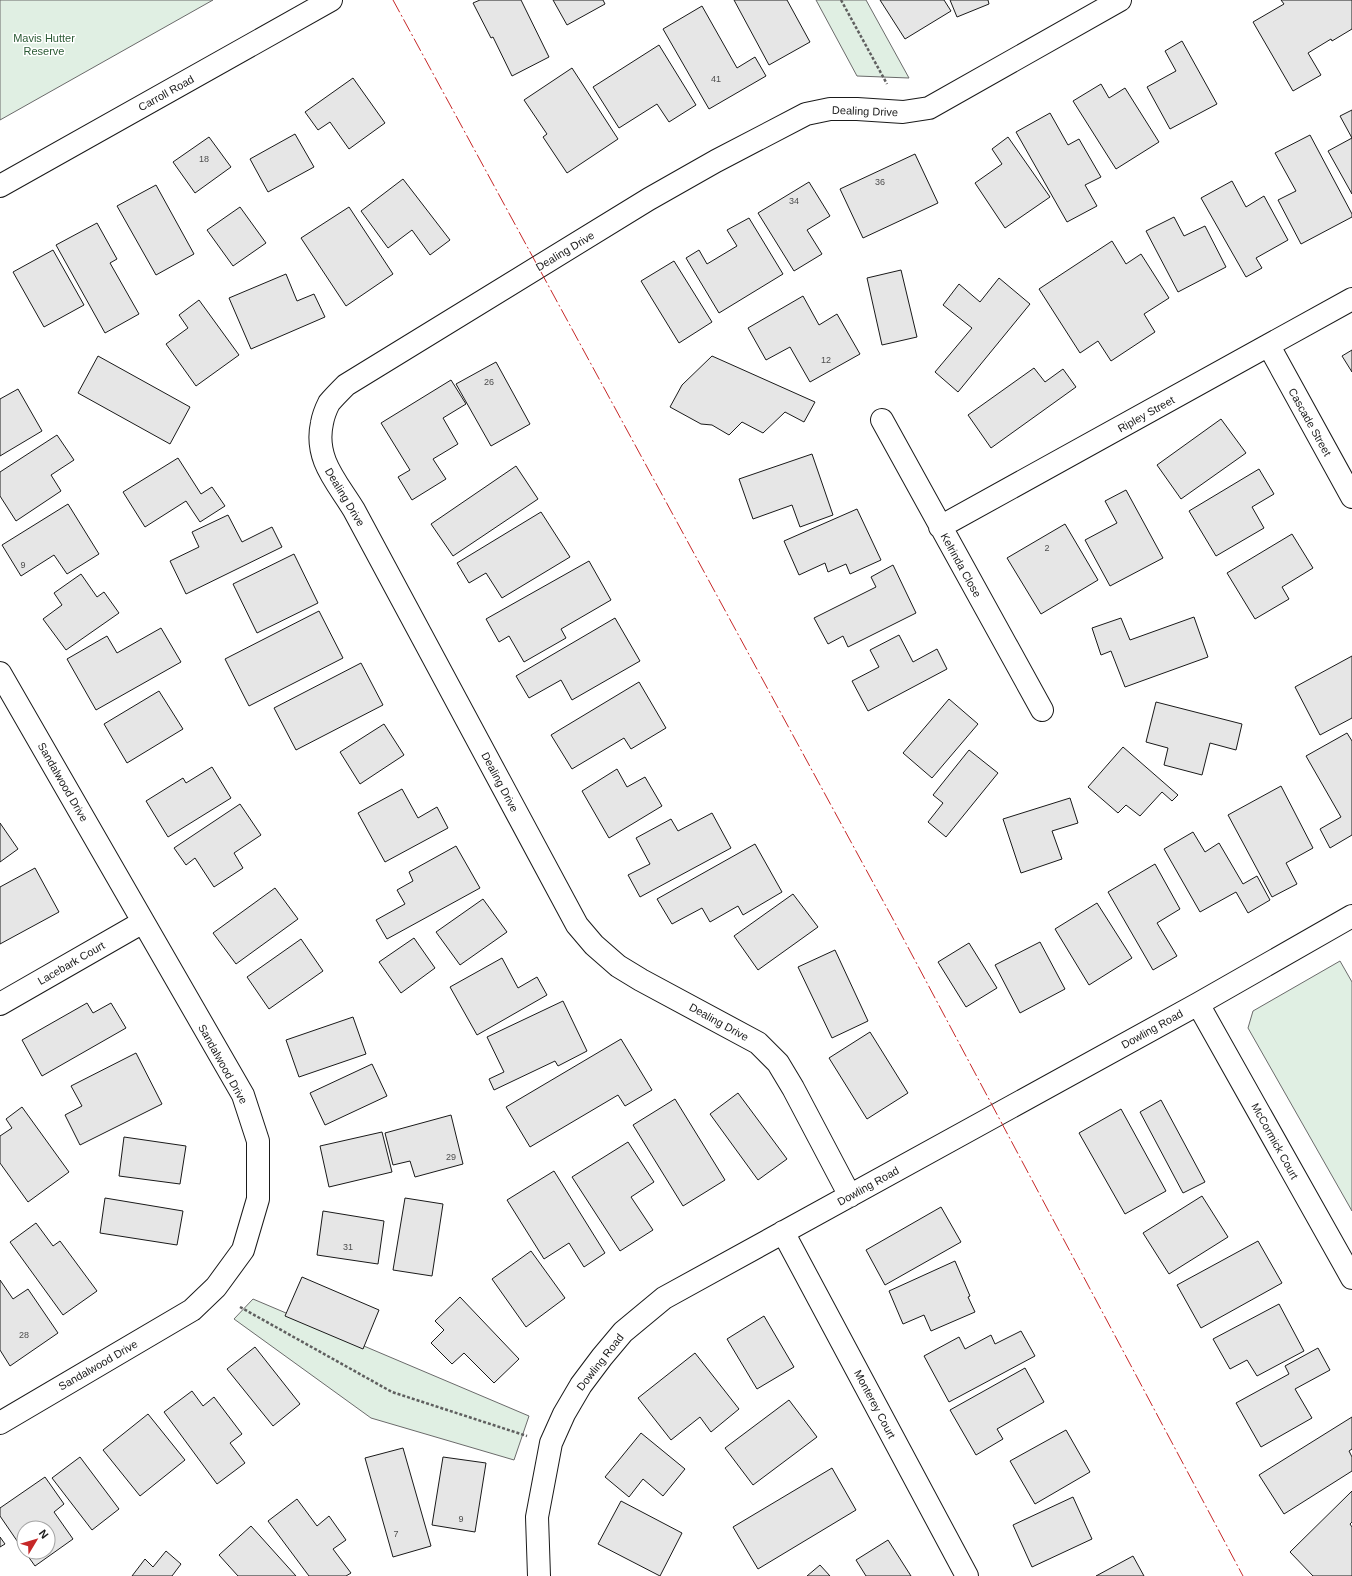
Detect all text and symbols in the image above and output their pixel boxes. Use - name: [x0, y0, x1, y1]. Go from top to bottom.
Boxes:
- park label: Mavis Hutter Reserve: [13, 32, 75, 57]
- street label: Carroll Road: [136, 73, 196, 113]
- house number: 41: [711, 74, 721, 84]
- street label: Dealing Drive: [832, 104, 898, 118]
- house number: 18: [199, 154, 209, 164]
- house number: 36: [875, 177, 885, 187]
- house number: 34: [789, 196, 799, 206]
- street label: Dealing Drive: [534, 229, 596, 273]
- house number: 12: [821, 355, 831, 365]
- house number: 26: [484, 377, 494, 387]
- street label: Cascade Street: [1286, 386, 1334, 458]
- street label: Ripley Street: [1116, 393, 1176, 435]
- street label: Dealing Drive: [323, 466, 367, 528]
- street label: Kelrinda Close: [938, 531, 984, 599]
- house number: 2: [1044, 543, 1050, 553]
- house number: 9: [20, 560, 26, 570]
- street label: Sandalwood Drive: [35, 740, 91, 824]
- street label: Dealing Drive: [479, 750, 521, 814]
- street label: Lacebark Court: [35, 939, 107, 987]
- street label: Dealing Drive: [687, 1001, 751, 1043]
- street label: Dowling Road: [1119, 1007, 1185, 1051]
- street label: Sandalwood Drive: [196, 1022, 250, 1106]
- street label: McCormick Court: [1249, 1101, 1301, 1181]
- house number: 29: [446, 1152, 456, 1162]
- street label: Dowling Road: [835, 1164, 901, 1208]
- house number: 31: [343, 1242, 353, 1252]
- house number: 28: [19, 1330, 29, 1340]
- street label: Dowling Road: [574, 1331, 626, 1393]
- street label: Sandalwood Drive: [56, 1337, 140, 1393]
- street label: Monterey Court: [852, 1368, 898, 1440]
- house number: 9: [458, 1514, 464, 1524]
- north arrow: [16, 1520, 56, 1560]
- text: N: [37, 1527, 51, 1541]
- house number: 7: [393, 1529, 399, 1539]

